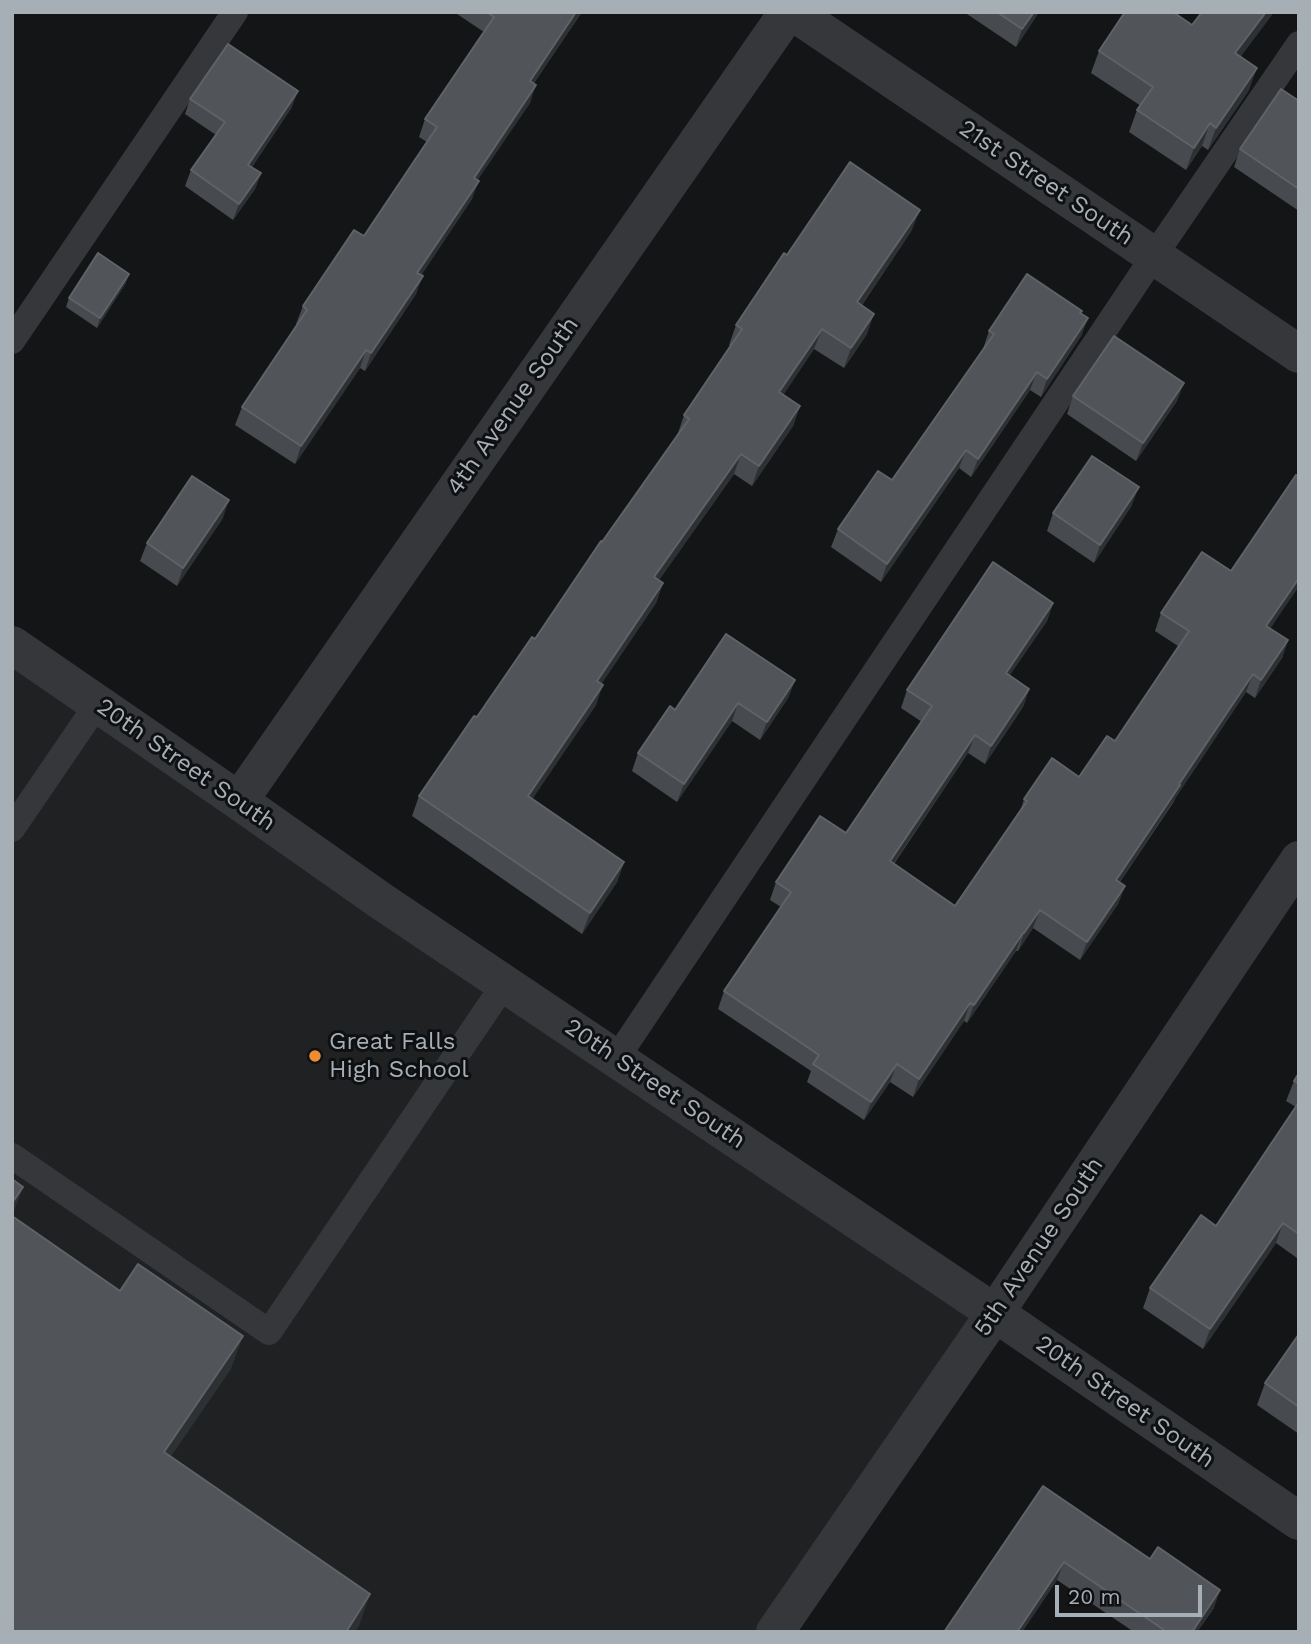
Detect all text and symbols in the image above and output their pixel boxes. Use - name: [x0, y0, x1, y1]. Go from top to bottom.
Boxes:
- street label: 21st Street South: [953, 114, 1139, 252]
- street label: 4th Avenue South: [441, 312, 585, 500]
- street label: 20th Street South: [91, 692, 281, 838]
- street label: 20th Street South: [559, 1013, 751, 1155]
- place label: Great Falls High School: [329, 1028, 469, 1084]
- marker: Great Falls High School: [307, 1048, 323, 1064]
- street label: 5th Avenue South: [968, 1152, 1110, 1342]
- street label: 20th Street South: [1030, 1329, 1220, 1475]
- scale bar: [1059, 1570, 1206, 1614]
- text: 20 m: [1068, 1584, 1120, 1609]

